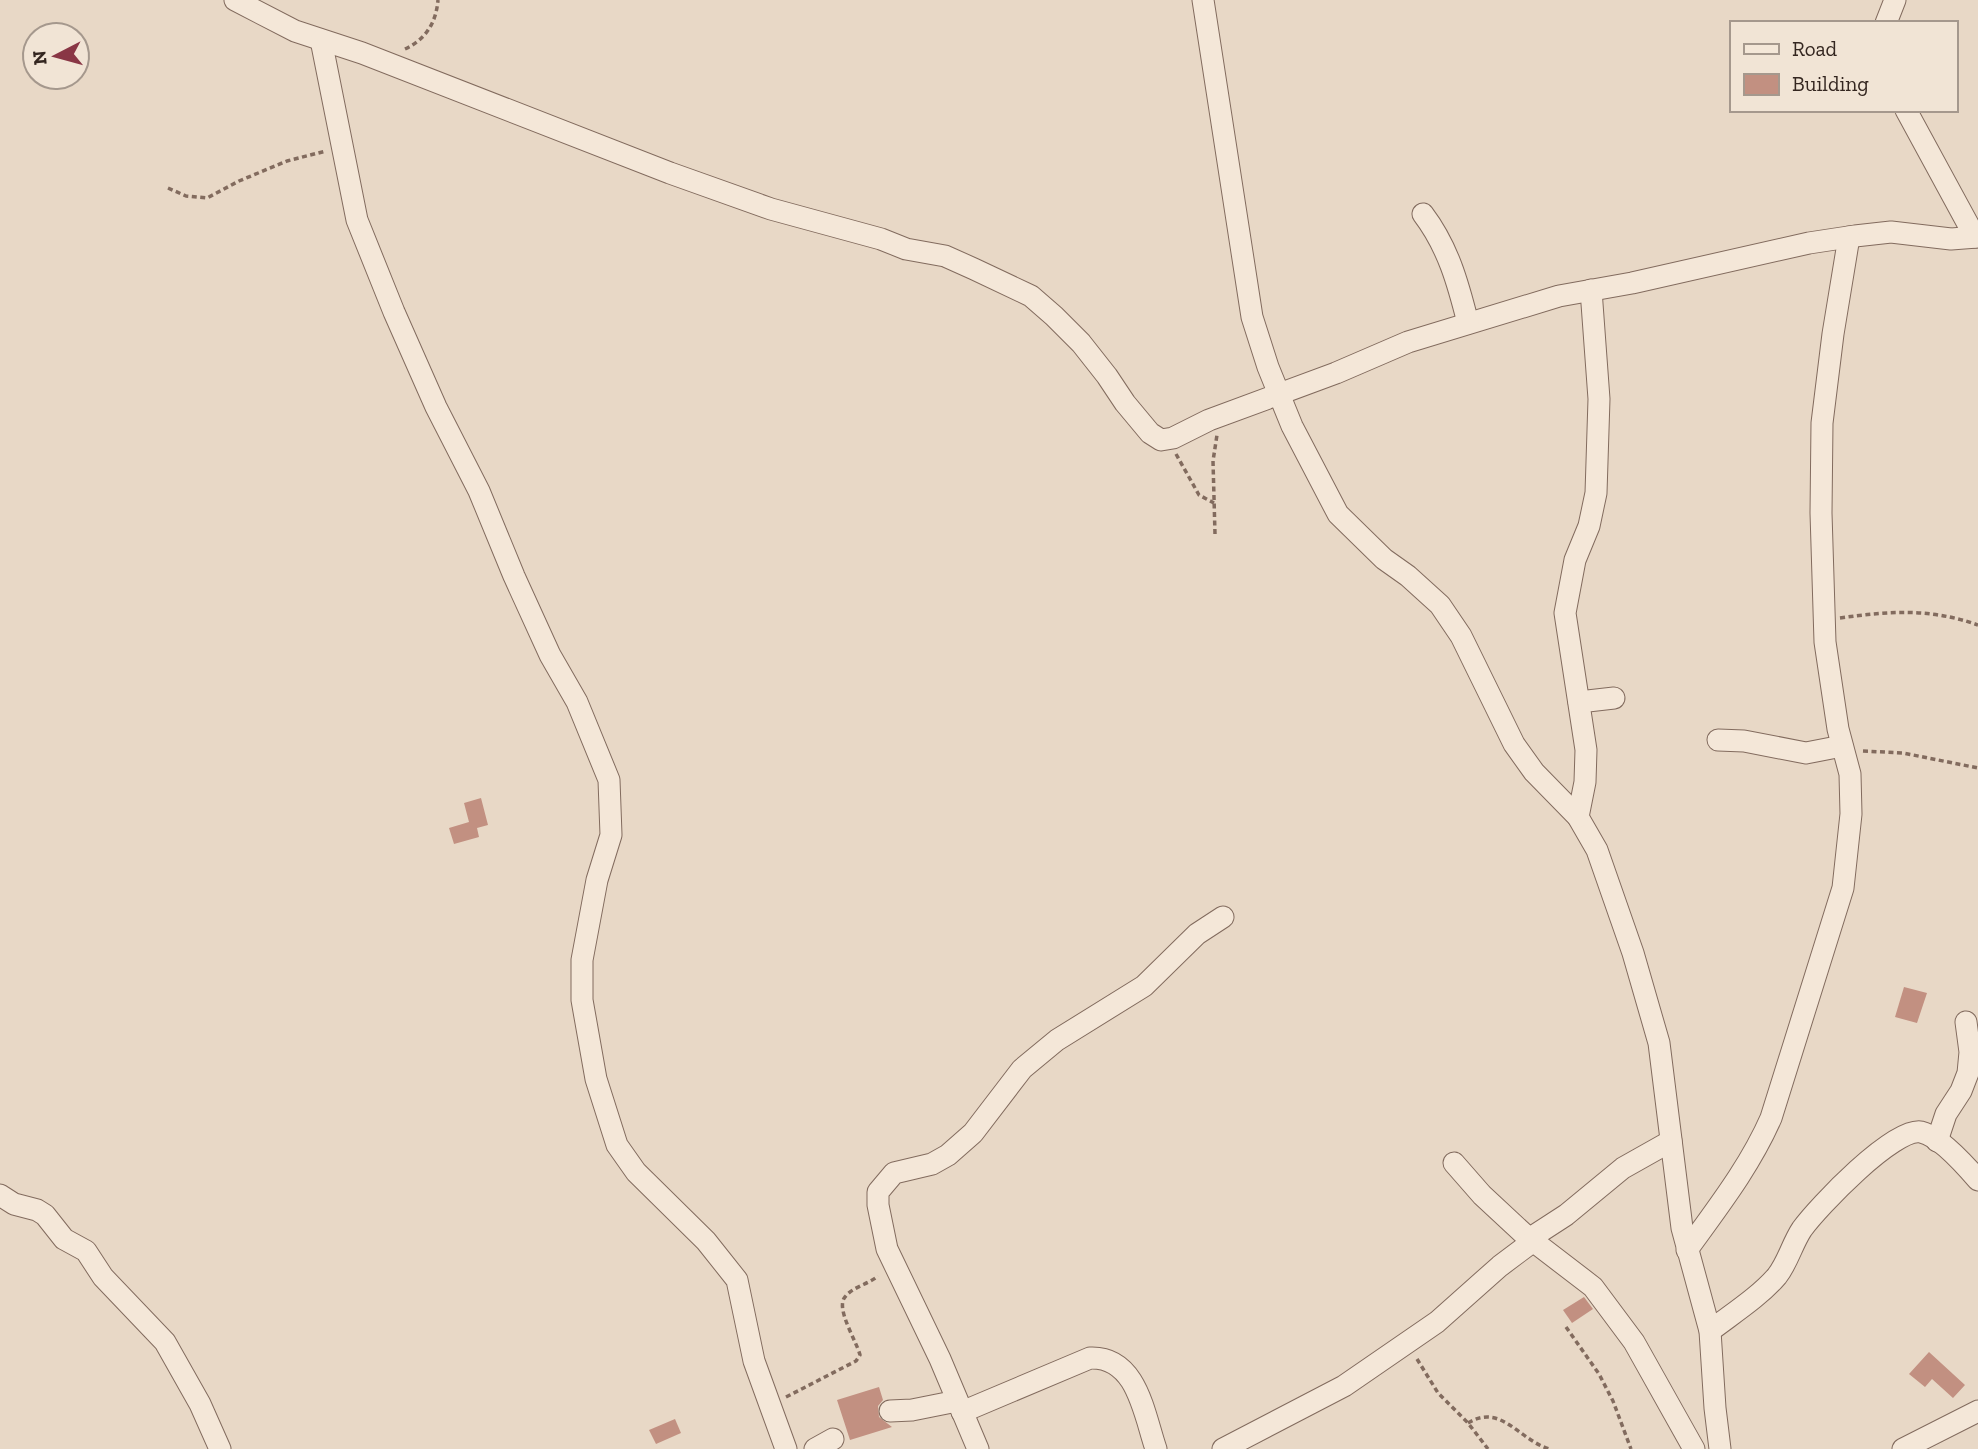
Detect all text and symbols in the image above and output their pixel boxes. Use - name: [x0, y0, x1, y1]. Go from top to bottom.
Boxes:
- north arrow: [21, 21, 91, 91]
- legend: [1730, 21, 1957, 112]
- text: Road: [1792, 36, 1838, 61]
- text: N: [27, 49, 52, 66]
- text: Building: [1792, 71, 1869, 96]

